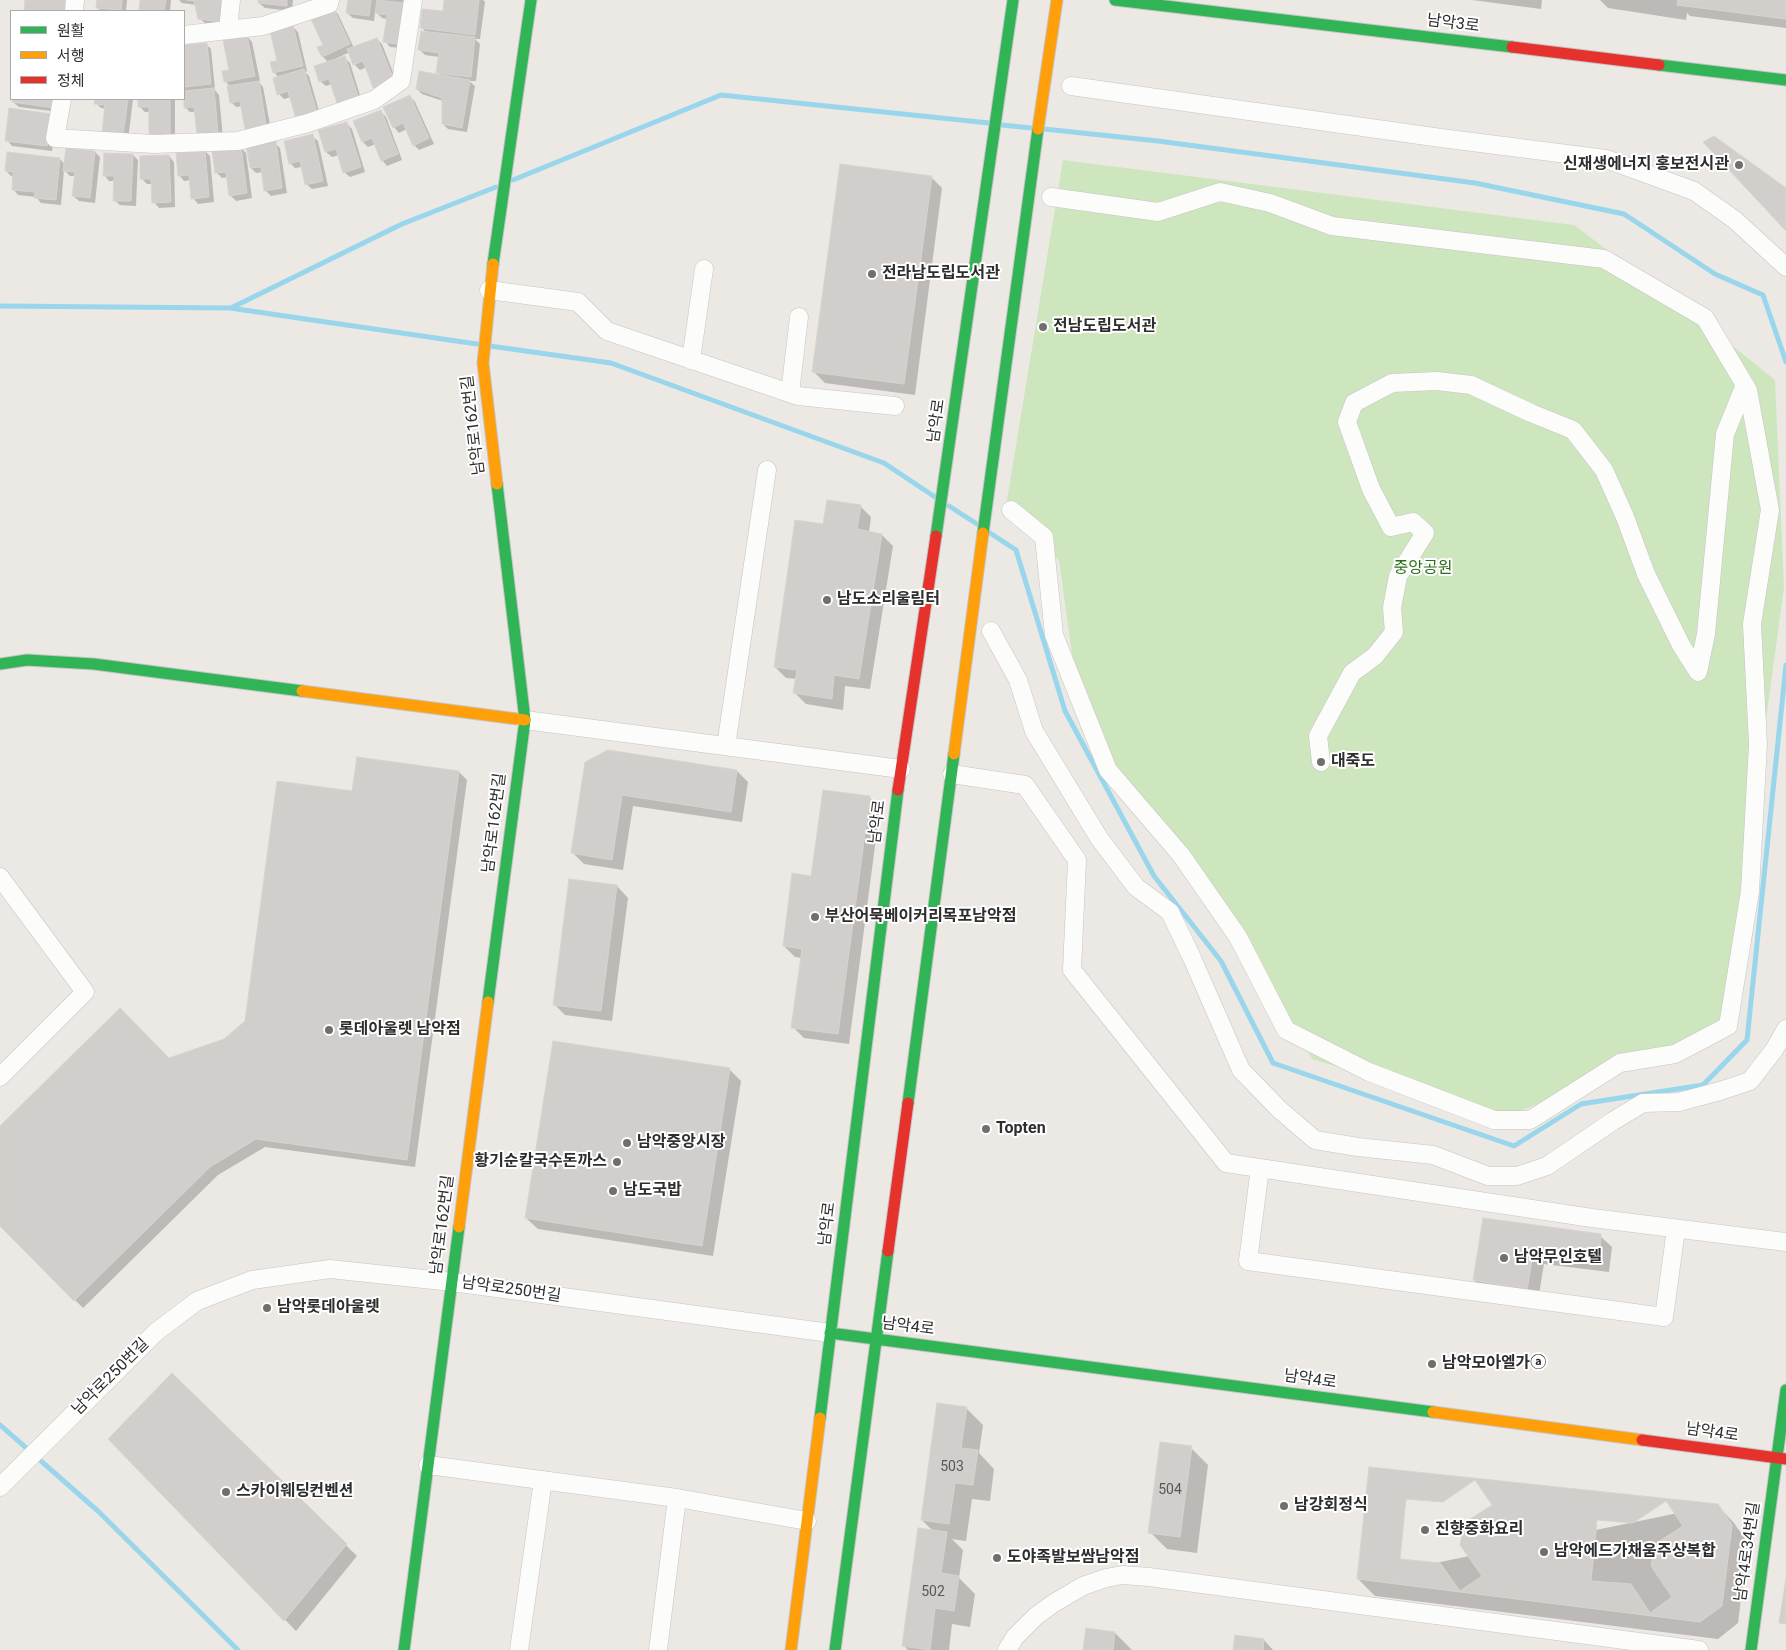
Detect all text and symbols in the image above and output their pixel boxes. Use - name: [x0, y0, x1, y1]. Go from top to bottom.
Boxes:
- legend: [10, 10, 185, 100]
- street label: 남악3로: [1425, 11, 1481, 37]
- text: 원활: [57, 22, 85, 40]
- text: 서행: [57, 47, 85, 65]
- text: 정체: [57, 72, 85, 90]
- place label: 신재생에너지 홍보전시관: [1563, 155, 1729, 175]
- marker: 신재생에너지 홍보전시관: [1733, 159, 1745, 171]
- place label: 전라남도립도서관: [882, 264, 1000, 284]
- marker: 전라남도립도서관: [866, 268, 878, 280]
- place label: 전남도립도서관: [1053, 317, 1156, 337]
- marker: 전남도립도서관: [1037, 321, 1049, 333]
- street label: 남악로162번길: [458, 374, 490, 476]
- street label: 남악로: [924, 398, 950, 444]
- park label: 중앙공원: [1394, 559, 1452, 579]
- place label: 남도소리울림터: [837, 590, 940, 610]
- marker: 남도소리울림터: [821, 594, 833, 606]
- place label: 대죽도: [1331, 752, 1375, 772]
- marker: 대죽도: [1315, 756, 1327, 768]
- street label: 남악로162번길: [479, 772, 511, 874]
- street label: 남악로: [866, 799, 890, 845]
- place label: 부산어묵베이커리목포남악점: [825, 907, 1016, 927]
- marker: 부산어묵베이커리목포남악점: [809, 911, 821, 923]
- place label: 롯데아울렛 남악점: [339, 1020, 461, 1040]
- marker: 롯데아울렛 남악점: [323, 1024, 335, 1036]
- place label: Topten: [996, 1119, 1046, 1139]
- marker: Topten: [980, 1123, 992, 1135]
- place label: 남악중앙시장: [637, 1133, 725, 1153]
- marker: 남악중앙시장: [621, 1137, 633, 1149]
- place label: 황기순칼국수돈까스: [475, 1152, 607, 1172]
- marker: 황기순칼국수돈까스: [611, 1156, 623, 1168]
- street label: 남악로162번길: [427, 1174, 459, 1276]
- place label: 남도국밥: [623, 1181, 682, 1201]
- marker: 남도국밥: [607, 1185, 619, 1197]
- street label: 남악로: [816, 1201, 840, 1247]
- place label: 남악무인호텔: [1514, 1248, 1602, 1268]
- marker: 남악무인호텔: [1498, 1252, 1510, 1264]
- street label: 남악로250번길: [460, 1273, 562, 1307]
- place label: 남악롯데아울렛: [277, 1298, 380, 1318]
- marker: 남악롯데아울렛: [261, 1302, 273, 1314]
- street label: 남악4로: [880, 1314, 936, 1340]
- street label: 남악로250번길: [69, 1335, 153, 1419]
- place label: 남악모아엘가ⓐ: [1442, 1354, 1546, 1374]
- marker: 남악모아엘가ⓐ: [1426, 1358, 1438, 1370]
- street label: 남악4로: [1282, 1367, 1338, 1393]
- street label: 남악4로: [1684, 1420, 1740, 1446]
- house number: 503: [940, 1459, 964, 1475]
- place label: 스카이웨딩컨벤션: [236, 1482, 354, 1502]
- house number: 504: [1158, 1482, 1182, 1498]
- marker: 스카이웨딩컨벤션: [220, 1486, 232, 1498]
- place label: 남강회정식: [1294, 1496, 1368, 1516]
- marker: 남강회정식: [1278, 1500, 1290, 1512]
- street label: 남악4로34번길: [1731, 1501, 1765, 1603]
- place label: 진향중화요리: [1435, 1520, 1523, 1540]
- marker: 진향중화요리: [1419, 1524, 1431, 1536]
- place label: 남악에드가채움주상복합: [1554, 1542, 1716, 1562]
- marker: 남악에드가채움주상복합: [1538, 1546, 1550, 1558]
- place label: 도야족발보쌈남악점: [1007, 1548, 1139, 1568]
- marker: 도야족발보쌈남악점: [991, 1552, 1003, 1564]
- house number: 502: [921, 1584, 945, 1600]

